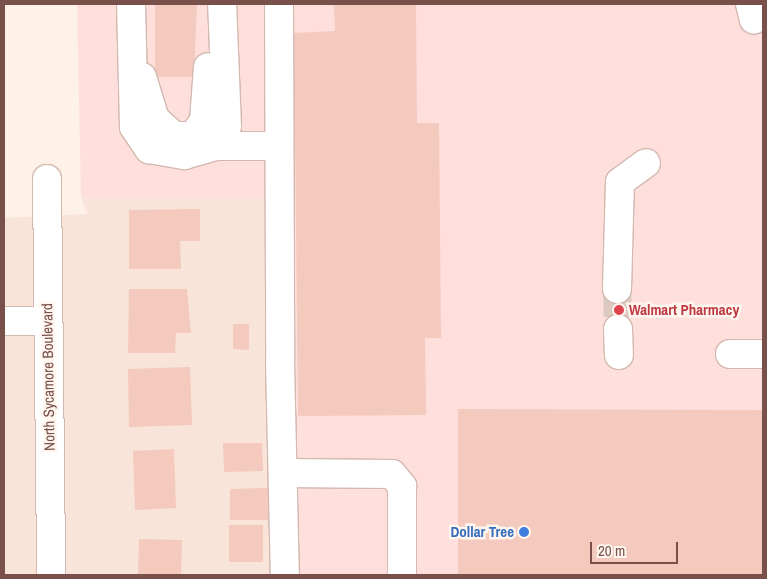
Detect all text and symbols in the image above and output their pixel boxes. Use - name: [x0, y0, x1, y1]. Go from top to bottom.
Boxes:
- place label: Walmart Pharmacy: [629, 301, 739, 319]
- street label: North Sycamore Boulevard: [38, 303, 58, 451]
- marker: Walmart Pharmacy: [613, 304, 625, 316]
- place label: Dollar Tree: [450, 523, 514, 541]
- marker: Dollar Tree: [518, 526, 530, 538]
- scale bar: [592, 532, 680, 564]
- text: 20 m: [598, 540, 625, 561]

